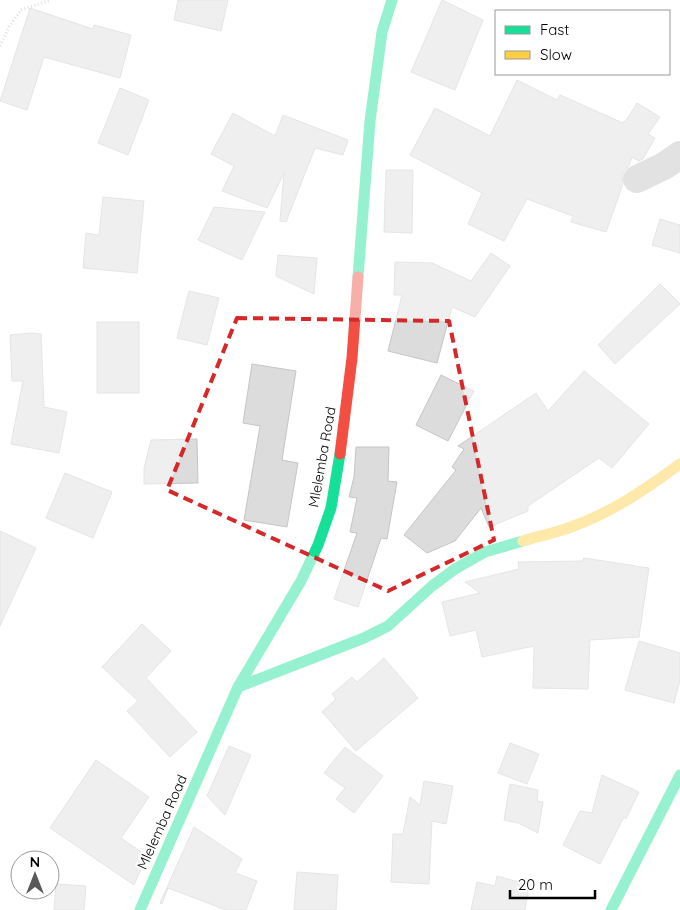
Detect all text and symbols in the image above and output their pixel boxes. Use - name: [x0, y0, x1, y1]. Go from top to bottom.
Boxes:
- legend: [495, 10, 670, 75]
- text: Fast: [540, 20, 569, 39]
- text: Slow: [540, 45, 572, 64]
- street label: Mlelemba Road: [304, 405, 340, 509]
- street label: Mlelemba Road: [133, 772, 191, 872]
- north arrow: [10, 850, 60, 900]
- text: N: [30, 853, 40, 871]
- scale bar: [510, 868, 595, 900]
- text: 20 m: [518, 875, 553, 894]

